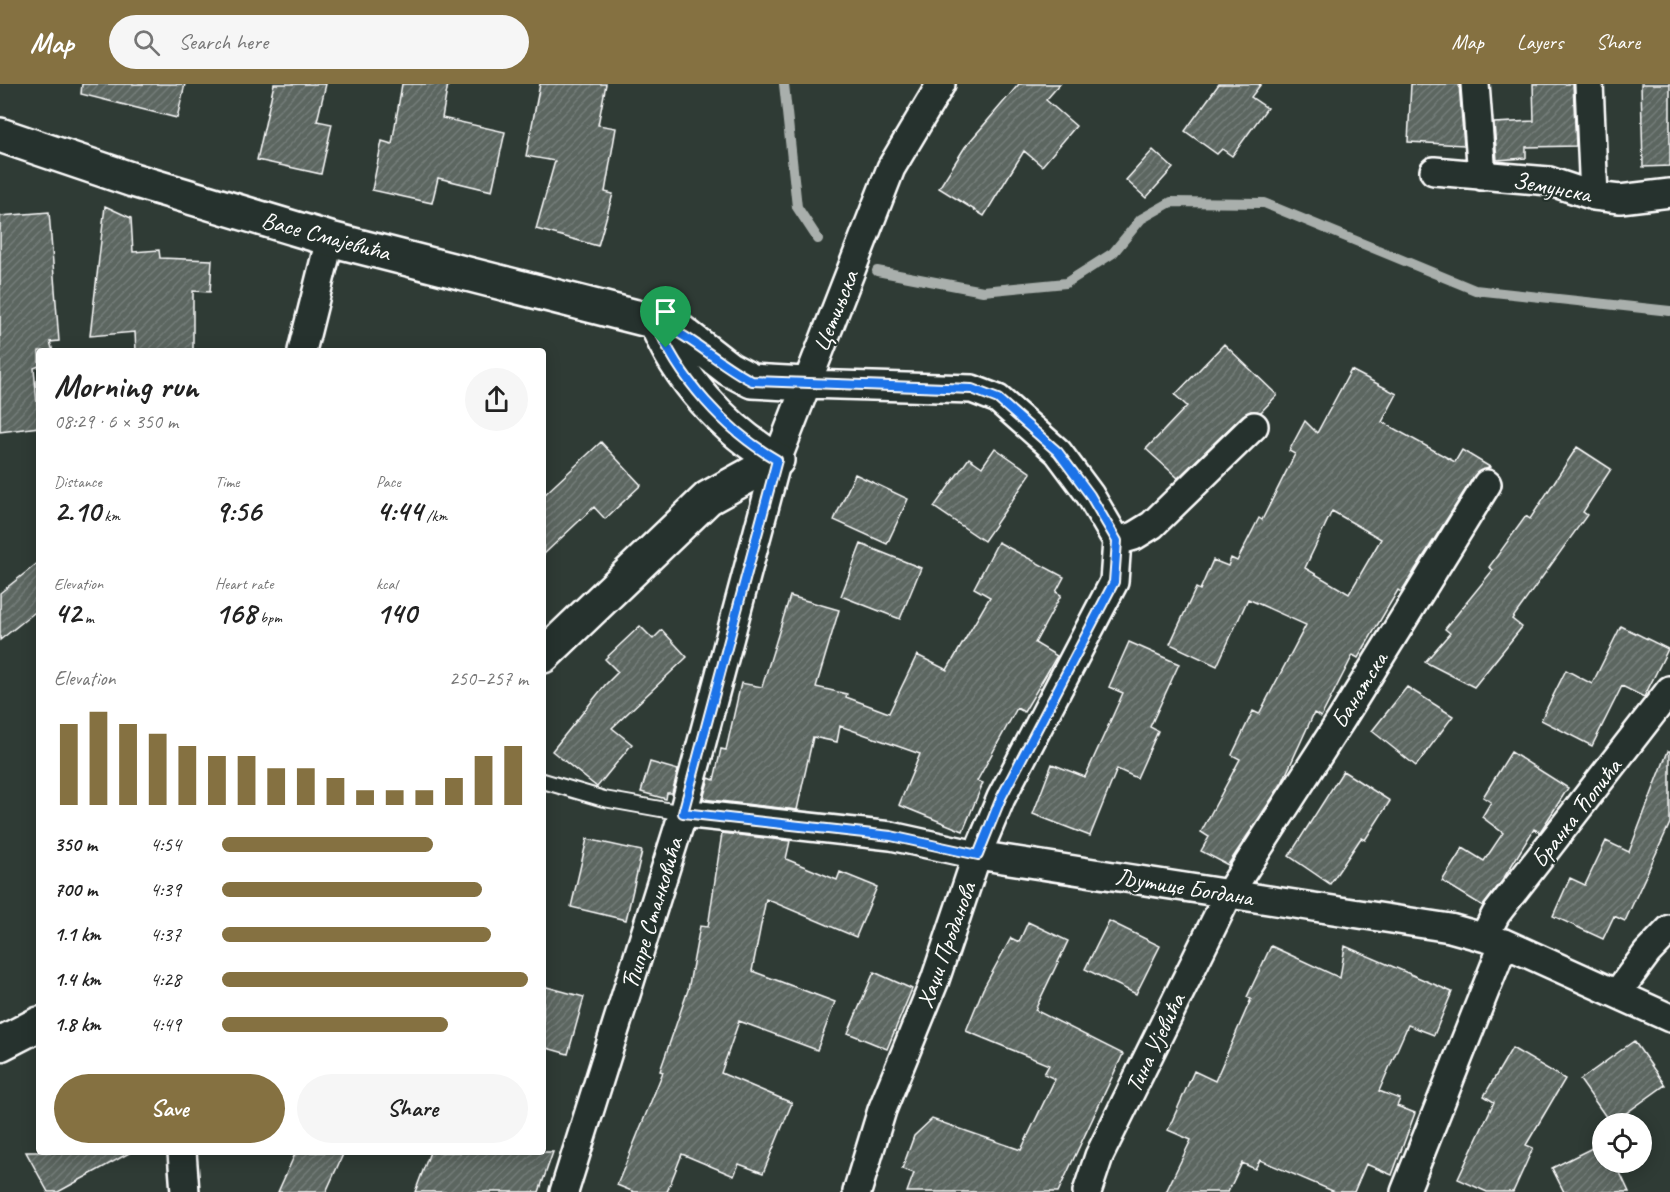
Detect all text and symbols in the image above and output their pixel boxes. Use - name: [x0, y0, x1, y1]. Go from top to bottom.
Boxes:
- search box: [109, 15, 529, 69]
- text: Map: [30, 25, 73, 60]
- icon: search: [130, 26, 163, 59]
- text: Search here: [178, 28, 268, 56]
- text: Map: [1451, 29, 1484, 55]
- text: Layers: [1517, 29, 1563, 55]
- text: Share: [1596, 29, 1640, 55]
- street label: Земунска: [1510, 165, 1596, 210]
- street label: Васе Смајевића: [259, 204, 395, 268]
- street label: Цетињска: [805, 264, 865, 356]
- pin: [640, 286, 691, 348]
- icon: arrive: [649, 295, 682, 328]
- text: Morning run: [54, 365, 198, 407]
- button: share: [465, 368, 528, 431]
- text: 08:29 · 6 × 350 m: [54, 409, 178, 434]
- text: Distance: [54, 472, 102, 492]
- text: Time: [215, 472, 239, 492]
- text: Pace: [376, 472, 401, 492]
- text: 2.10: [54, 492, 100, 530]
- text: 9:56: [215, 492, 261, 530]
- text: 4:44: [376, 492, 422, 530]
- text: km: [100, 506, 120, 526]
- text: /km: [422, 506, 447, 526]
- text: Elevation: [54, 574, 103, 594]
- text: Heart rate: [215, 574, 273, 594]
- text: kcal: [376, 574, 397, 594]
- text: 42: [54, 594, 81, 632]
- text: 168: [215, 594, 256, 632]
- text: 140: [376, 594, 417, 632]
- text: m: [81, 608, 94, 628]
- text: bpm: [256, 608, 282, 628]
- street label: Банатска: [1324, 644, 1395, 734]
- text: Elevation: [54, 666, 116, 691]
- text: 250–257 m: [449, 666, 528, 691]
- street label: Бранка Ћопића: [1524, 751, 1629, 874]
- text: 350 m: [54, 832, 97, 857]
- text: 4:54: [150, 832, 181, 857]
- street label: Ћипре Станковића: [615, 833, 690, 994]
- street label: Љутице Богдана: [1113, 861, 1257, 913]
- text: 700 m: [54, 877, 97, 902]
- text: 4:39: [150, 877, 181, 902]
- street label: Хаџи Проданова: [909, 877, 983, 1012]
- text: 1.1 km: [54, 922, 101, 947]
- text: 4:37: [150, 922, 181, 947]
- text: 1.4 km: [54, 967, 101, 992]
- text: 4:28: [150, 967, 181, 992]
- street label: Тина Ујевића: [1118, 987, 1192, 1097]
- text: 1.8 km: [54, 1012, 101, 1037]
- text: 4:49: [150, 1012, 181, 1037]
- button: Save: [54, 1074, 285, 1143]
- button: Share: [297, 1074, 528, 1143]
- map controls: [1592, 1113, 1652, 1173]
- button: locate: [1592, 1113, 1652, 1173]

